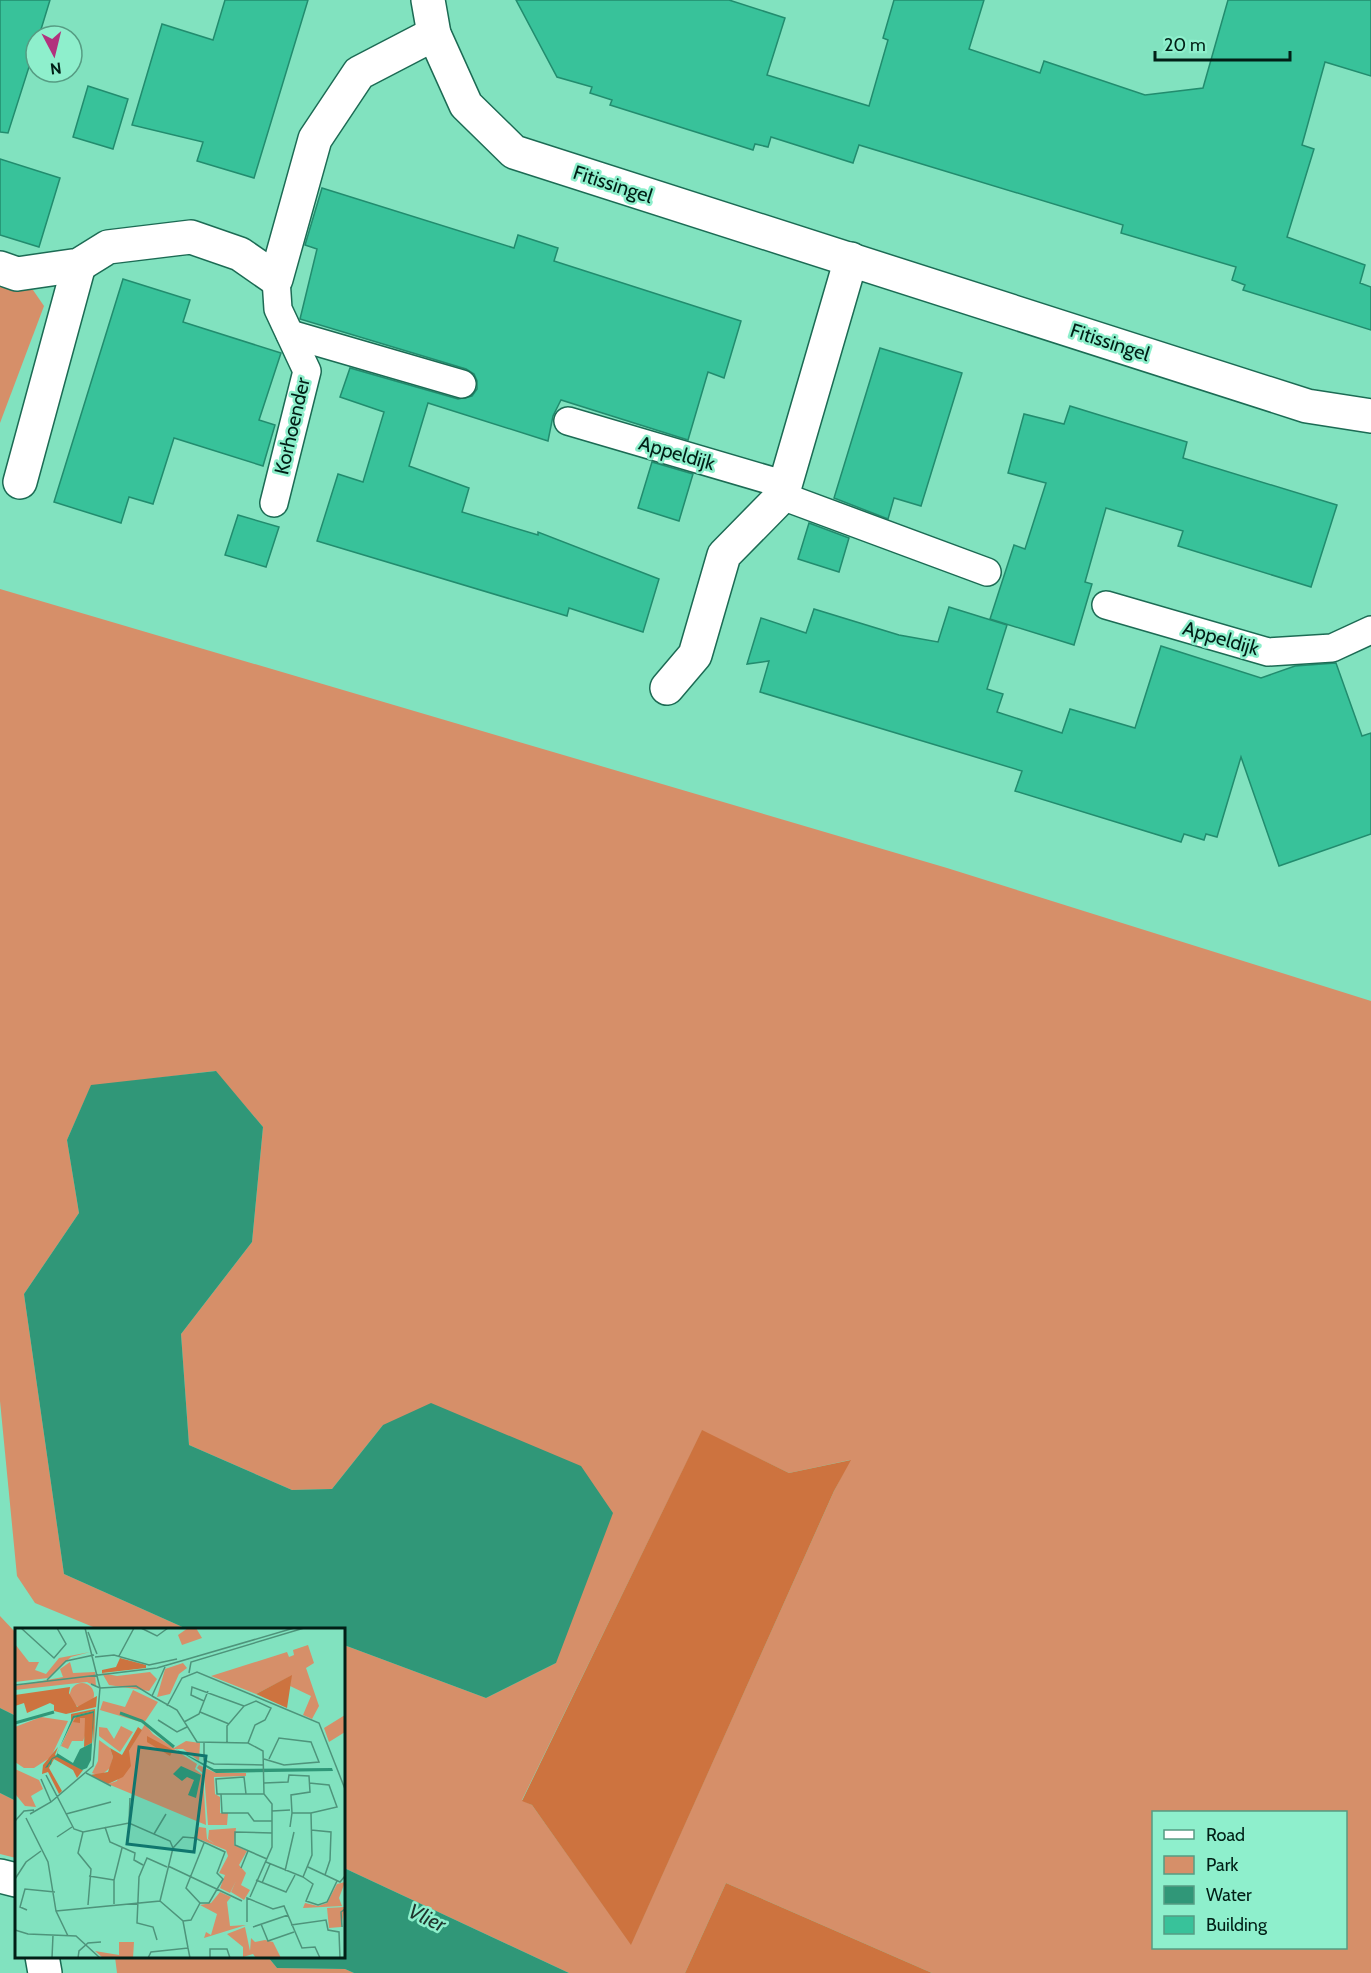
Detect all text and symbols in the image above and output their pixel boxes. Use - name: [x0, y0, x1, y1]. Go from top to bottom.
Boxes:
- north arrow: [24, 24, 84, 84]
- scale bar: [1155, 24, 1290, 62]
- text: 20 m: [1164, 34, 1206, 56]
- text: N: [49, 58, 63, 79]
- street label: Fitissingel: [570, 160, 656, 208]
- street label: Fitissingel: [1067, 318, 1153, 366]
- street label: Korhoender: [269, 374, 315, 477]
- street label: Appeldijk: [636, 431, 718, 475]
- street label: Appeldijk: [1180, 616, 1262, 660]
- inset map: [15, 1628, 345, 1958]
- legend: [1152, 1811, 1347, 1949]
- text: Road: [1206, 1824, 1245, 1846]
- text: Park: [1206, 1854, 1239, 1876]
- text: Water: [1206, 1884, 1252, 1906]
- water label: Vlier: [405, 1898, 451, 1938]
- text: Building: [1206, 1914, 1268, 1936]

